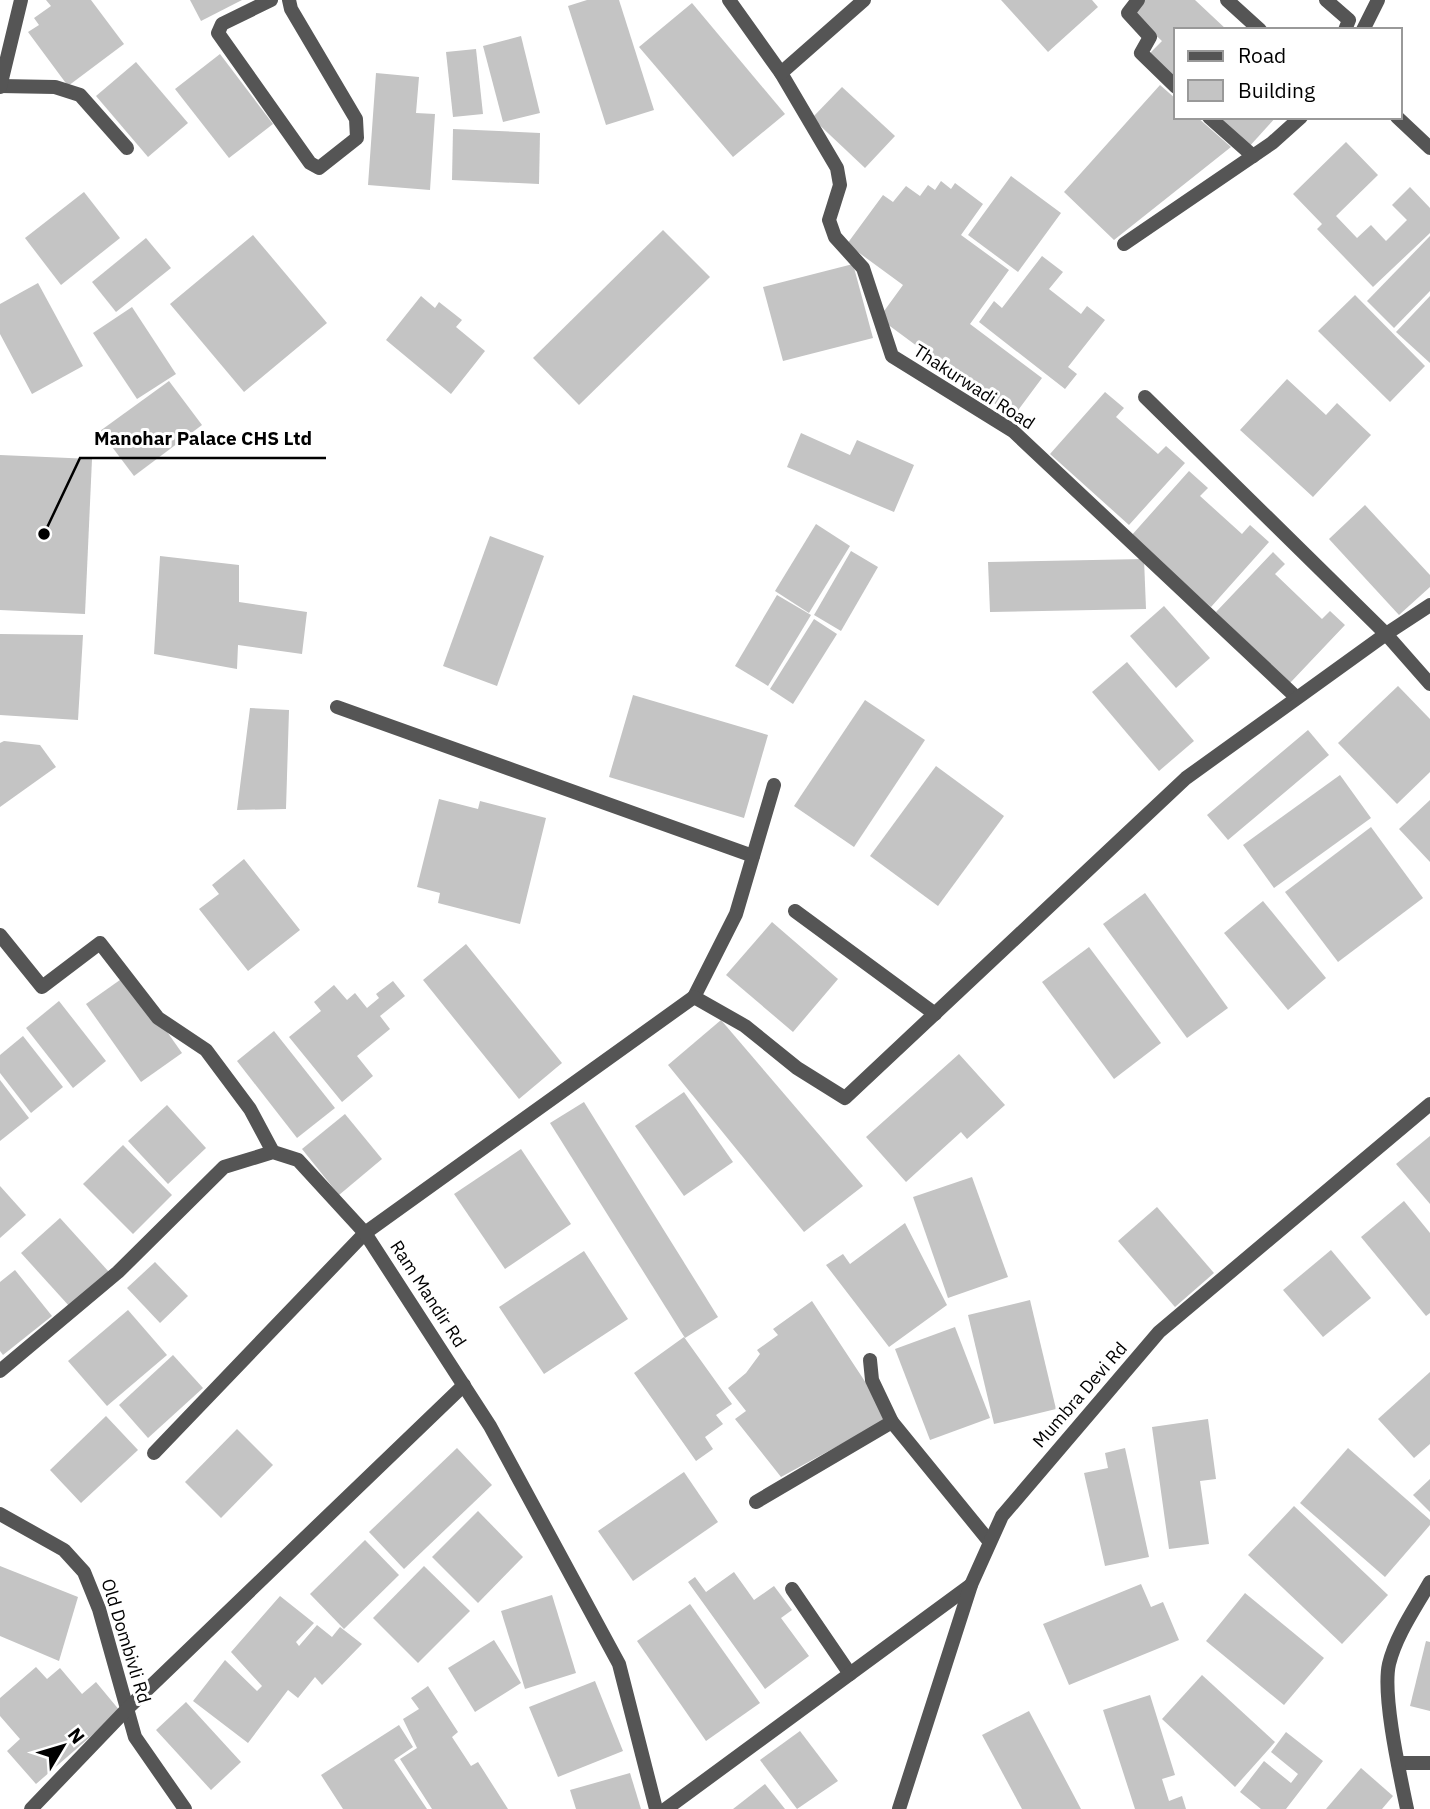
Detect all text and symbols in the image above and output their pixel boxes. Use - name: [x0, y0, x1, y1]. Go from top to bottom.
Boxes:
- legend: [1174, 28, 1402, 119]
- text: Road: [1238, 41, 1286, 69]
- text: Building: [1238, 76, 1315, 104]
- street label: Thakurwadi Road: [909, 339, 1039, 434]
- callout: Manohar Palace CHS Ltd: [80, 418, 326, 458]
- text: Manohar Palace CHS Ltd: [94, 426, 312, 450]
- street label: Ram Mandir Rd: [385, 1236, 472, 1352]
- street label: Mumbra Devi Rd: [1027, 1337, 1132, 1452]
- street label: Old Dombivli Rd: [97, 1576, 156, 1706]
- north arrow: [28, 1711, 98, 1781]
- text: N: [63, 1723, 90, 1748]

